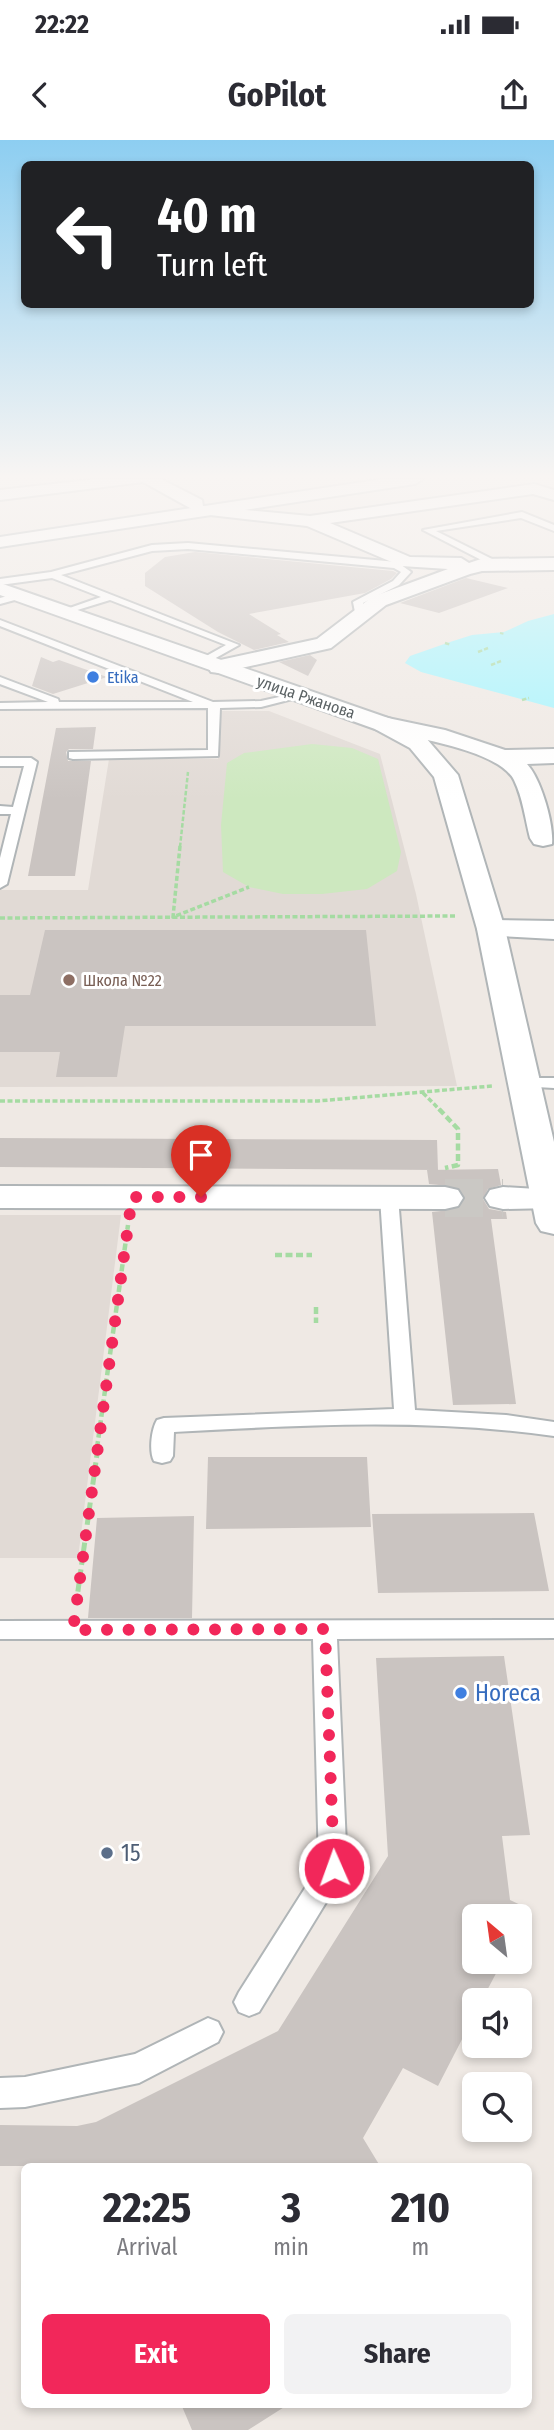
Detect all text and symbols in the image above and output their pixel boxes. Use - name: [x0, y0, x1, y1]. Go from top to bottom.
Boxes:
- text: 22:22: [35, 9, 89, 40]
- icon: back: [21, 76, 59, 114]
- text: GoPilot: [228, 76, 326, 114]
- icon: share: [495, 76, 533, 114]
- text: 40 m: [157, 186, 257, 245]
- icon: left: [42, 189, 133, 280]
- text: Turn left: [157, 246, 267, 284]
- place label: Etika: [107, 668, 139, 687]
- marker: Etika: [85, 669, 101, 685]
- street label: улица Ржанова: [254, 671, 358, 723]
- place label: Школа №22: [83, 971, 162, 990]
- marker: Школа №22: [61, 972, 77, 988]
- pin: [171, 1125, 231, 1197]
- icon: arrive: [182, 1136, 220, 1174]
- place label: Horeca: [475, 1679, 541, 1707]
- marker: Horeca: [453, 1685, 469, 1701]
- position arrow: [297, 1831, 371, 1905]
- place label: 15: [121, 1839, 141, 1867]
- marker: 15: [99, 1845, 115, 1861]
- north arrow: [462, 1904, 532, 1974]
- map controls: [462, 1904, 532, 2142]
- button: sound: [462, 1988, 532, 2058]
- button: search: [462, 2072, 532, 2142]
- text: 22:25: [103, 2183, 191, 2233]
- text: 3: [281, 2183, 301, 2233]
- text: 210: [391, 2183, 450, 2233]
- text: Arrival: [117, 2233, 178, 2261]
- text: min: [273, 2233, 309, 2261]
- text: m: [412, 2233, 429, 2261]
- button: Exit: [42, 2314, 270, 2394]
- button: Share: [284, 2314, 511, 2394]

